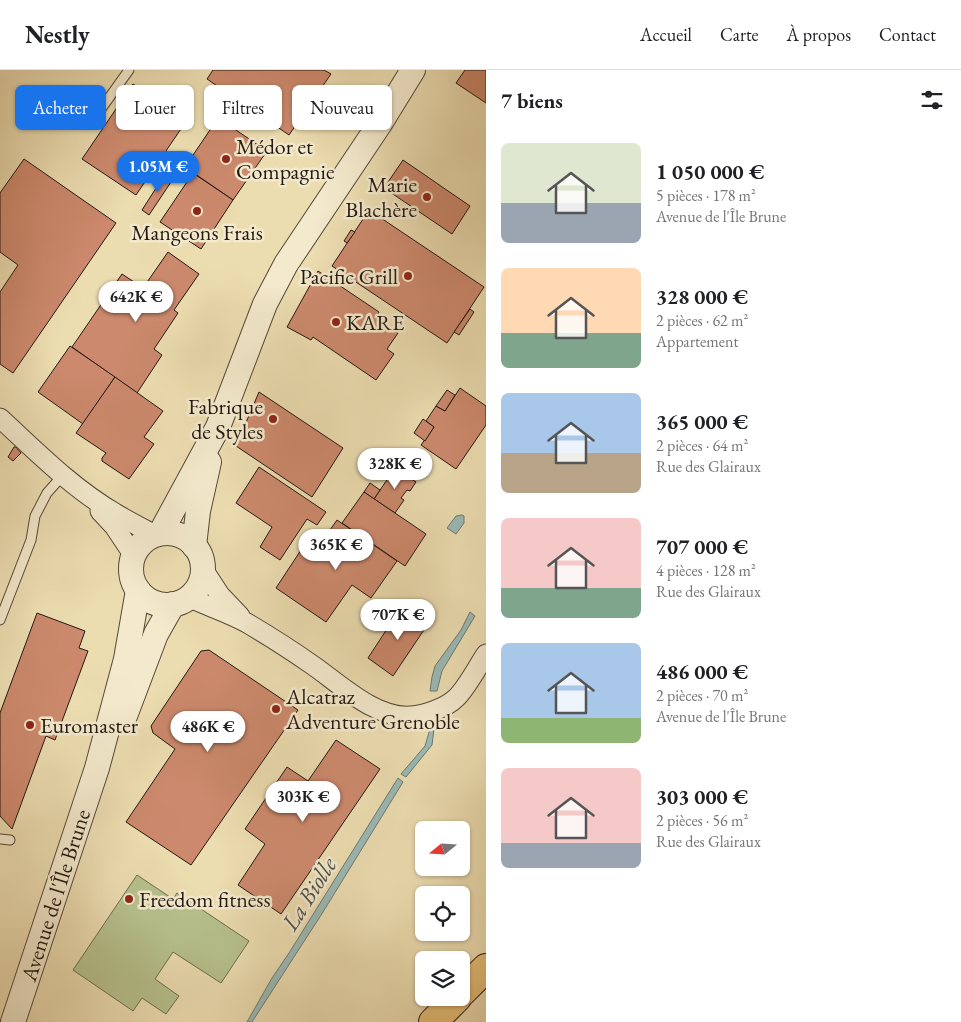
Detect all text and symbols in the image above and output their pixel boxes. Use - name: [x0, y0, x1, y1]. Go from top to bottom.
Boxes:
- text: Nestly: [25, 19, 90, 50]
- text: Accueil: [640, 23, 692, 46]
- text: Carte: [720, 23, 759, 46]
- text: À propos: [787, 23, 851, 46]
- text: Contact: [879, 23, 936, 46]
- chip: Acheter: [15, 85, 106, 130]
- chip: Louer: [116, 85, 194, 130]
- chip: Filtres: [204, 85, 282, 130]
- chip: Nouveau: [292, 85, 392, 130]
- icon: filters: [918, 86, 946, 114]
- text: 7 biens: [501, 87, 563, 114]
- place label: Médor et Compagnie: [236, 132, 335, 186]
- pin: 1.05M €: [112, 150, 204, 193]
- marker: Médor et Compagnie: [220, 153, 232, 165]
- text: 1.05M €: [128, 156, 188, 177]
- text: 1 050 000 €: [656, 158, 764, 185]
- icon: home: [541, 163, 601, 223]
- place label: Marie Blachère: [345, 170, 417, 224]
- text: 5 pièces · 178 m²: [656, 185, 756, 206]
- marker: Marie Blachère: [421, 191, 433, 203]
- marker: Mangeons Frais: [191, 205, 203, 217]
- text: Avenue de l'Île Brune: [656, 206, 786, 227]
- place label: Mangeons Frais: [131, 218, 263, 247]
- place label: Pacific Grill: [300, 262, 398, 291]
- marker: Pacific Grill: [402, 270, 414, 282]
- pin: 642K €: [95, 280, 177, 323]
- text: 328 000 €: [656, 283, 748, 310]
- text: 642K €: [109, 286, 163, 307]
- icon: home: [541, 288, 601, 348]
- place label: KARE: [346, 308, 404, 337]
- text: 2 pièces · 62 m²: [656, 310, 748, 331]
- marker: KARE: [330, 316, 342, 328]
- text: Appartement: [656, 331, 739, 352]
- place label: Fabrique de Styles: [188, 392, 263, 446]
- text: 365 000 €: [656, 408, 748, 435]
- marker: Fabrique de Styles: [267, 413, 279, 425]
- icon: home: [541, 413, 601, 473]
- text: 2 pièces · 64 m²: [656, 435, 748, 456]
- pin: 328K €: [354, 448, 436, 490]
- text: 328K €: [368, 453, 422, 474]
- text: Rue des Glairaux: [656, 456, 761, 477]
- pin: 365K €: [295, 528, 377, 571]
- text: 707 000 €: [656, 533, 748, 560]
- text: 365K €: [309, 534, 363, 555]
- icon: home: [541, 538, 601, 598]
- text: 4 pièces · 128 m²: [656, 560, 756, 581]
- text: Rue des Glairaux: [656, 581, 761, 602]
- pin: 707K €: [357, 598, 439, 641]
- text: 707K €: [371, 604, 425, 625]
- text: 486 000 €: [656, 658, 748, 685]
- icon: home: [541, 663, 601, 723]
- place label: Alcatraz Adventure Grenoble: [285, 682, 460, 736]
- text: 2 pièces · 70 m²: [656, 685, 748, 706]
- marker: Alcatraz Adventure Grenoble: [270, 703, 282, 715]
- text: Avenue de l'Île Brune: [656, 706, 786, 727]
- pin: 486K €: [167, 710, 249, 753]
- place label: Euromaster: [40, 711, 139, 740]
- text: 486K €: [181, 716, 235, 737]
- marker: Euromaster: [24, 719, 36, 731]
- pin: 303K €: [262, 780, 344, 823]
- text: 303 000 €: [656, 783, 748, 810]
- text: 303K €: [276, 786, 330, 807]
- icon: home: [541, 788, 601, 848]
- street label: Avenue de l'Île Brune: [14, 805, 97, 986]
- text: 2 pièces · 56 m²: [656, 810, 748, 831]
- north arrow: [415, 821, 470, 876]
- map controls: [415, 821, 470, 1006]
- text: Rue des Glairaux: [656, 831, 761, 852]
- water label: La Biolle: [273, 850, 344, 937]
- place label: Freedom fitness: [139, 885, 271, 914]
- button: locate: [415, 886, 470, 941]
- marker: Freedom fitness: [123, 893, 135, 905]
- button: layers: [415, 951, 470, 1006]

